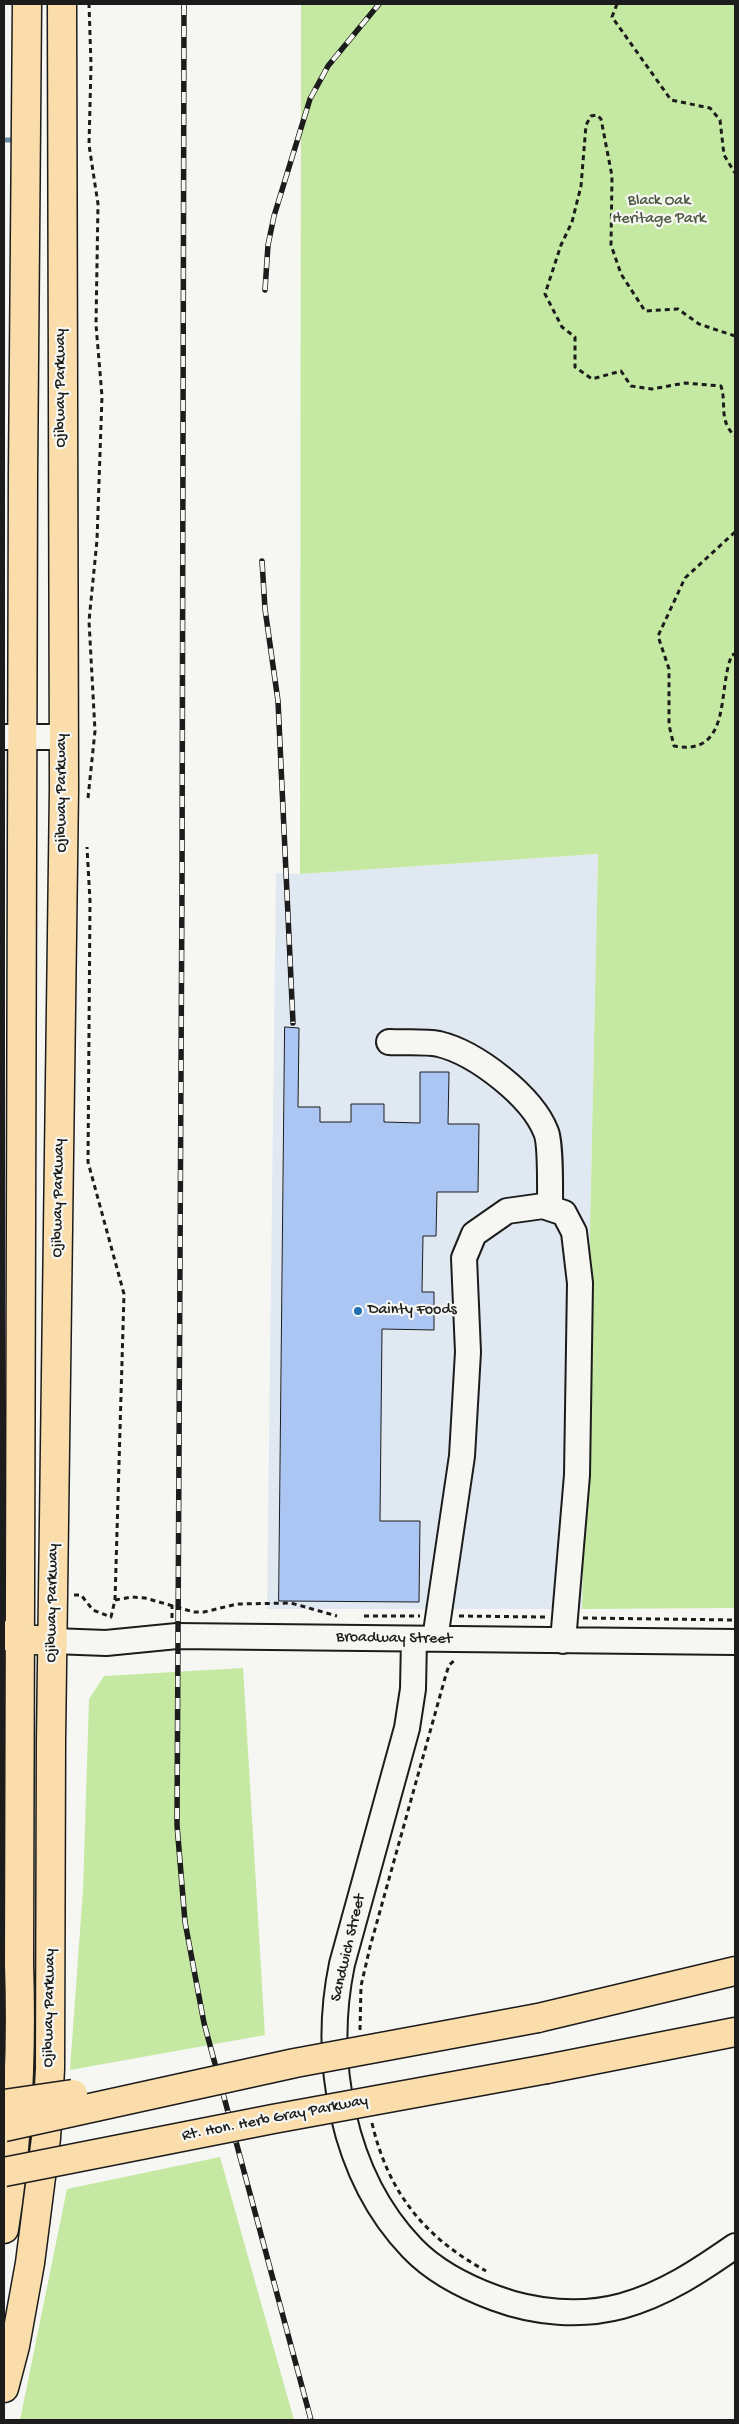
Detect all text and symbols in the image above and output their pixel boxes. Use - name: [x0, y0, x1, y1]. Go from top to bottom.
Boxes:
- park label: Black Oak Heritage Park: [612, 192, 706, 230]
- street label: Ojibway Parkway: [52, 329, 72, 447]
- street label: Ojibway Parkway: [53, 734, 73, 852]
- street label: Ojibway Parkway: [48, 1138, 70, 1258]
- place label: Dainty Foods: [368, 1301, 457, 1321]
- marker: Dainty Foods: [352, 1305, 364, 1317]
- street label: Ojibway Parkway: [42, 1543, 64, 1663]
- street label: Broadway Street: [336, 1628, 452, 1650]
- street label: Sandwich Street: [327, 1892, 371, 2004]
- street label: Ojibway Parkway: [39, 1948, 61, 2068]
- street label: Rt. Hon. Herb Gray Parkway: [180, 2092, 370, 2146]

